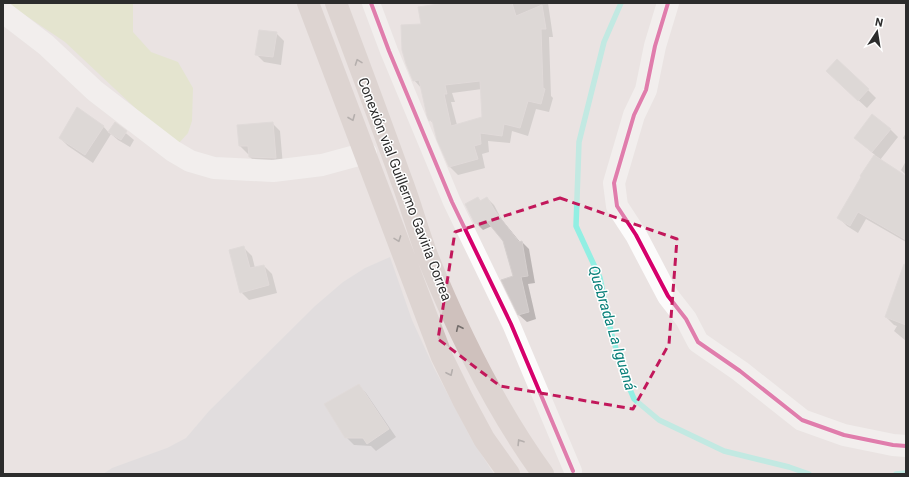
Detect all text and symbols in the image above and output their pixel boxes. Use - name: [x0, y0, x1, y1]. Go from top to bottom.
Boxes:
- north arrow: [857, 12, 897, 52]
- text: N: [874, 16, 884, 30]
- one-way arrow: [354, 59, 362, 66]
- street label: Conexión vial Guillermo Gaviria Correa: [355, 75, 455, 303]
- one-way arrow: [347, 113, 355, 121]
- one-way arrow: [393, 236, 401, 243]
- water label: Quebrada La Iguaná: [584, 263, 640, 393]
- one-way arrow: [456, 324, 464, 332]
- one-way arrow: [445, 369, 453, 377]
- one-way arrow: [517, 439, 525, 446]

